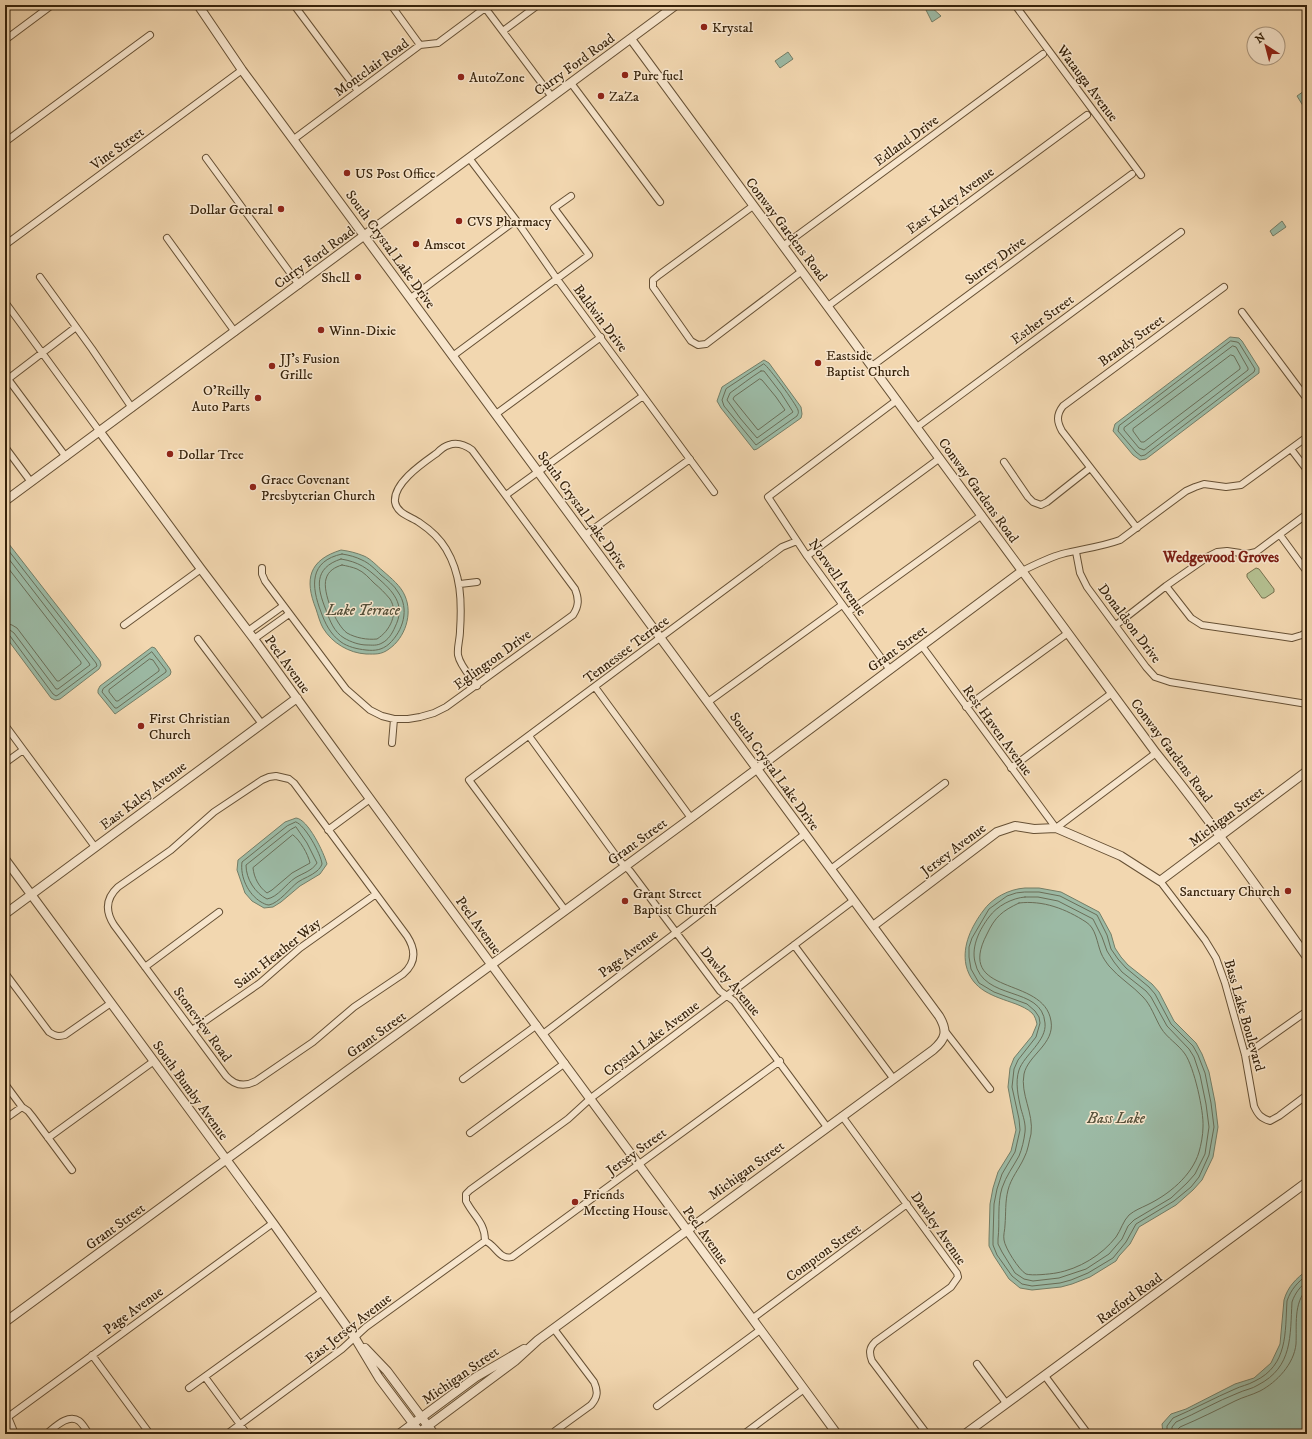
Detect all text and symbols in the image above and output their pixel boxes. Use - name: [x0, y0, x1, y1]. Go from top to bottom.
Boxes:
- place label: Krystal: [712, 19, 754, 37]
- marker: Krystal: [699, 22, 709, 32]
- north arrow: [1246, 26, 1286, 66]
- street label: Curry Ford Road: [531, 30, 618, 100]
- text: N: [1253, 30, 1268, 47]
- street label: Montclair Road: [331, 35, 413, 101]
- street label: Watauga Avenue: [1052, 41, 1122, 126]
- place label: Pure fuel: [633, 67, 684, 85]
- place label: AutoZone: [469, 69, 525, 87]
- marker: Pure fuel: [620, 70, 630, 80]
- marker: AutoZone: [456, 72, 466, 82]
- place label: ZaZa: [609, 88, 639, 106]
- marker: ZaZa: [596, 91, 606, 101]
- street label: Edland Drive: [871, 111, 943, 170]
- street label: Vine Street: [87, 123, 148, 175]
- street label: East Kaley Avenue: [903, 163, 998, 239]
- place label: US Post Office: [355, 165, 436, 183]
- marker: US Post Office: [342, 168, 352, 178]
- street label: Conway Gardens Road: [741, 174, 831, 285]
- street label: South Crystal Lake Drive: [341, 187, 439, 312]
- place label: Dollar General: [189, 201, 274, 219]
- marker: Dollar General: [276, 204, 286, 214]
- place label: CVS Pharmacy: [467, 213, 552, 231]
- marker: CVS Pharmacy: [454, 216, 464, 226]
- street label: Curry Ford Road: [271, 223, 358, 293]
- street label: Surrey Drive: [962, 233, 1030, 289]
- place label: Amscot: [424, 236, 466, 254]
- marker: Amscot: [411, 239, 421, 249]
- place label: Shell: [321, 269, 351, 287]
- marker: Shell: [353, 272, 363, 282]
- street label: Baldwin Drive: [569, 281, 632, 356]
- street label: Esther Street: [1008, 291, 1078, 349]
- street label: Brandy Street: [1095, 311, 1168, 371]
- place label: Winn-Dixie: [328, 322, 396, 340]
- marker: Winn-Dixie: [316, 325, 326, 335]
- place label: Eastside Baptist Church: [826, 347, 911, 381]
- place label: JJ's Fusion Grille: [278, 350, 340, 384]
- marker: Eastside Baptist Church: [813, 358, 823, 368]
- marker: JJ's Fusion Grille: [267, 361, 277, 371]
- place label: O'Reilly Auto Parts: [192, 382, 250, 416]
- marker: O'Reilly Auto Parts: [253, 393, 263, 403]
- street label: Conway Gardens Road: [934, 435, 1022, 547]
- place label: Dollar Tree: [178, 446, 244, 464]
- street label: South Crystal Lake Drive: [533, 448, 631, 573]
- marker: Dollar Tree: [165, 449, 175, 459]
- place label: Grace Covenant Presbyterian Church: [261, 471, 376, 505]
- marker: Grace Covenant Presbyterian Church: [248, 482, 258, 492]
- street label: Norwell Avenue: [804, 536, 870, 620]
- district label: Wedgewood Groves: [1162, 548, 1279, 567]
- street label: Donaldson Drive: [1094, 580, 1165, 667]
- water label: Lake Terrace: [325, 601, 401, 620]
- street label: Tennessee Terrace: [580, 612, 673, 688]
- street label: Grant Street: [864, 621, 931, 676]
- street label: Eglington Drive: [450, 626, 535, 694]
- street label: Peel Avenue: [260, 632, 314, 697]
- street label: Rest Haven Avenue: [958, 682, 1036, 780]
- street label: Conway Gardens Road: [1126, 695, 1216, 806]
- street label: South Crystal Lake Drive: [725, 709, 823, 834]
- place label: First Christian Church: [149, 710, 231, 744]
- marker: First Christian Church: [136, 721, 146, 731]
- street label: East Kaley Avenue: [97, 757, 191, 834]
- street label: Michigan Street: [1185, 782, 1268, 851]
- street label: Grant Street: [604, 814, 671, 869]
- street label: Jersey Avenue: [916, 819, 990, 881]
- place label: Sanctuary Church: [1180, 883, 1281, 901]
- place label: Grant Street Baptist Church: [633, 885, 718, 919]
- marker: Sanctuary Church: [1283, 886, 1293, 896]
- street label: Peel Avenue: [451, 893, 505, 958]
- marker: Grant Street Baptist Church: [620, 896, 630, 906]
- street label: Saint Heather Way: [231, 914, 325, 993]
- street label: Page Avenue: [595, 925, 662, 982]
- street label: Dawley Avenue: [696, 943, 765, 1020]
- street label: Bass Lake Boulevard: [1219, 957, 1269, 1073]
- street label: Stoneview Road: [169, 984, 235, 1066]
- street label: Crystal Lake Avenue: [600, 997, 703, 1081]
- street label: Grant Street: [343, 1007, 410, 1062]
- street label: South Bumby Avenue: [148, 1037, 232, 1144]
- water label: Bass Lake: [1086, 1109, 1146, 1128]
- street label: Jersey Street: [602, 1124, 670, 1181]
- street label: Michigan Street: [705, 1137, 789, 1204]
- place label: Friends Meeting House: [583, 1186, 668, 1220]
- street label: Dawley Avenue: [906, 1189, 970, 1269]
- marker: Friends Meeting House: [570, 1197, 580, 1207]
- street label: Grant Street: [82, 1199, 149, 1254]
- street label: Peel Avenue: [678, 1203, 732, 1268]
- street label: Compton Street: [783, 1219, 865, 1286]
- street label: Raeford Road: [1093, 1269, 1166, 1329]
- street label: Page Avenue: [100, 1283, 167, 1339]
- street label: East Jersey Avenue: [302, 1289, 396, 1368]
- street label: Michigan Street: [419, 1342, 503, 1409]

